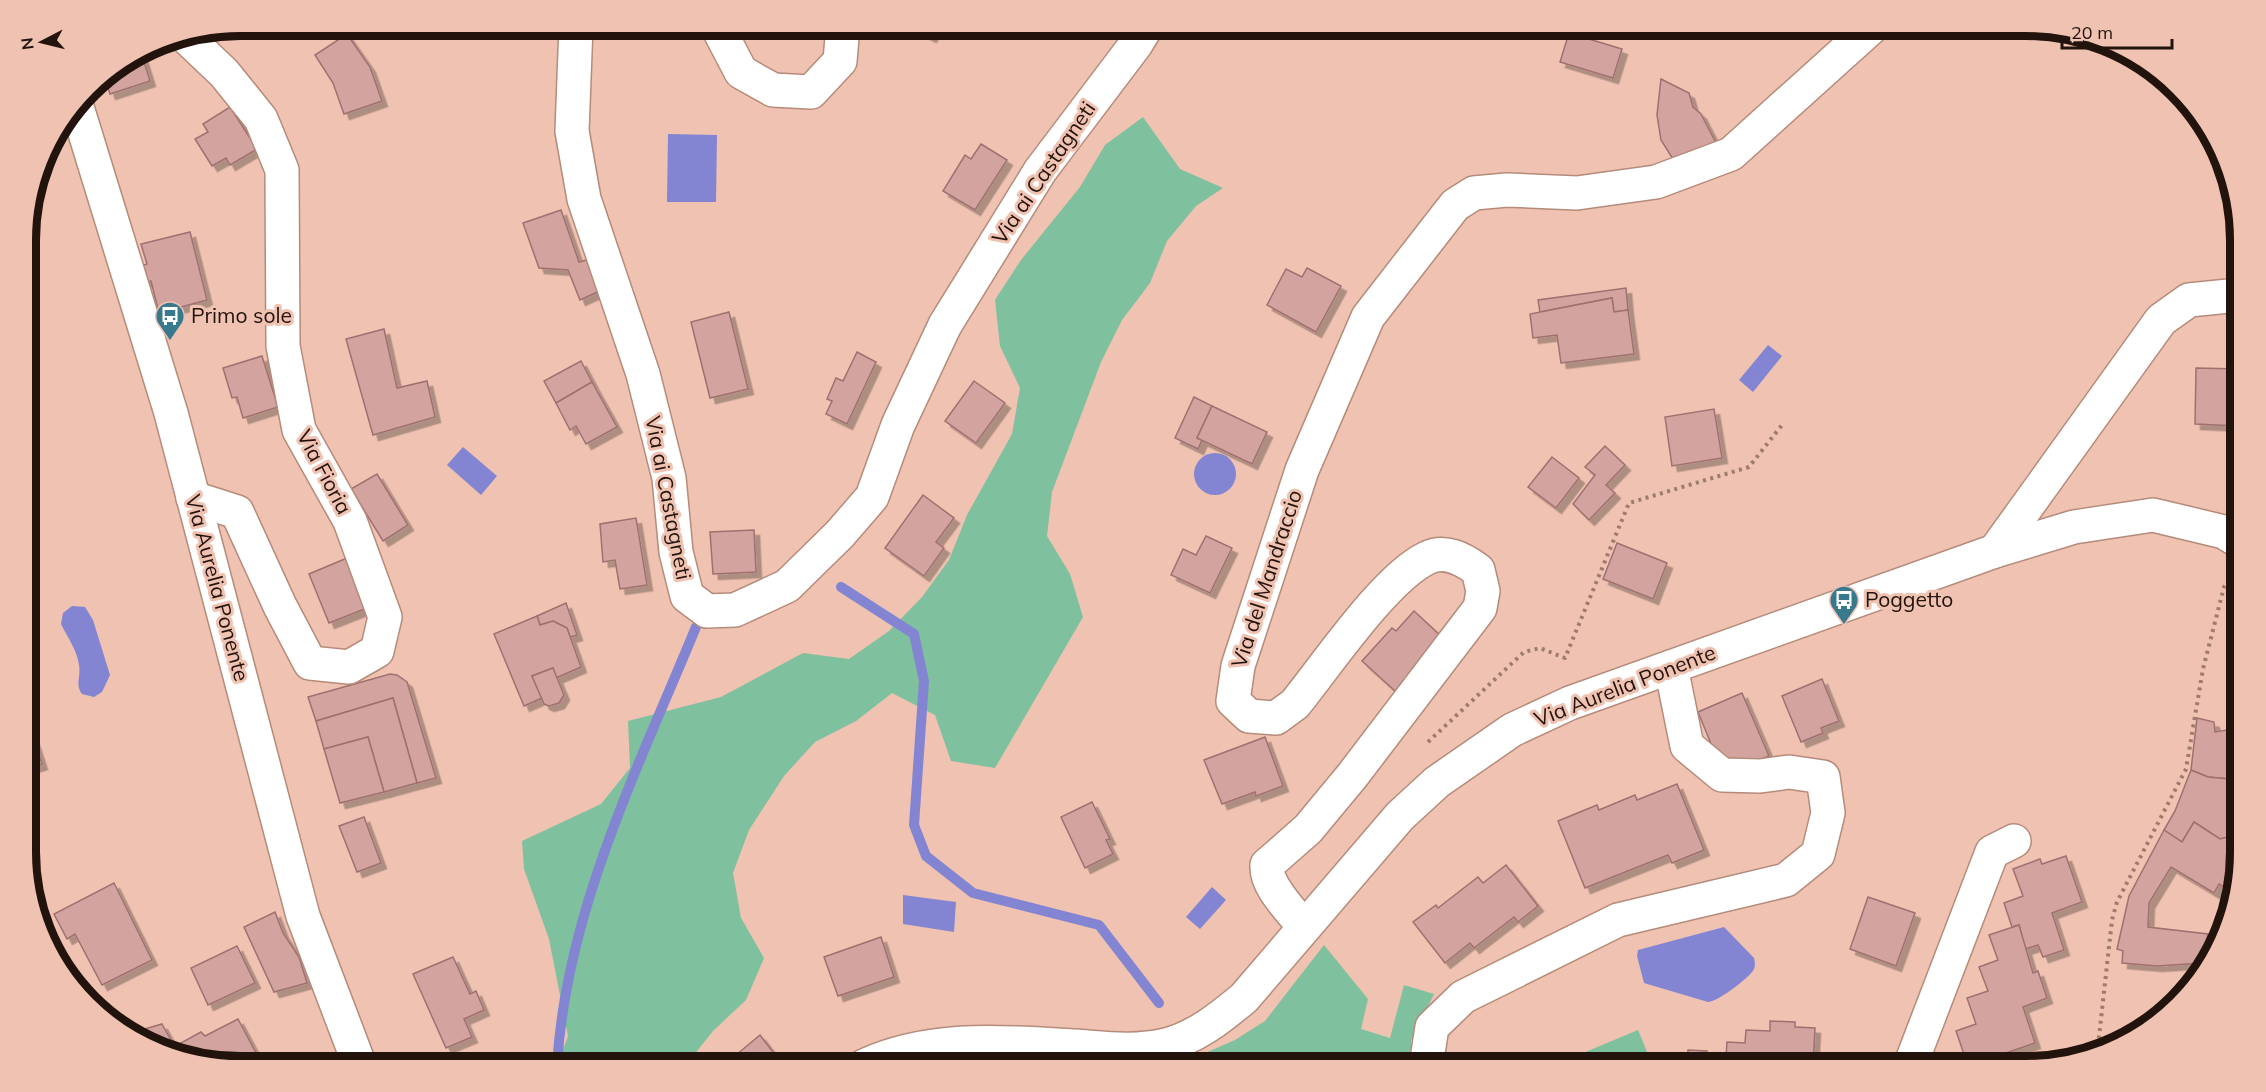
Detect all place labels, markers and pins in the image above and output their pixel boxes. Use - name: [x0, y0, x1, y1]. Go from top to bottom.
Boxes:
- bus stop icon: Primo sole: [154, 300, 186, 342]
- place label: Primo sole: [191, 302, 292, 328]
- bus stop icon: Poggetto: [1828, 584, 1860, 626]
- place label: Poggetto: [1865, 586, 1953, 612]

